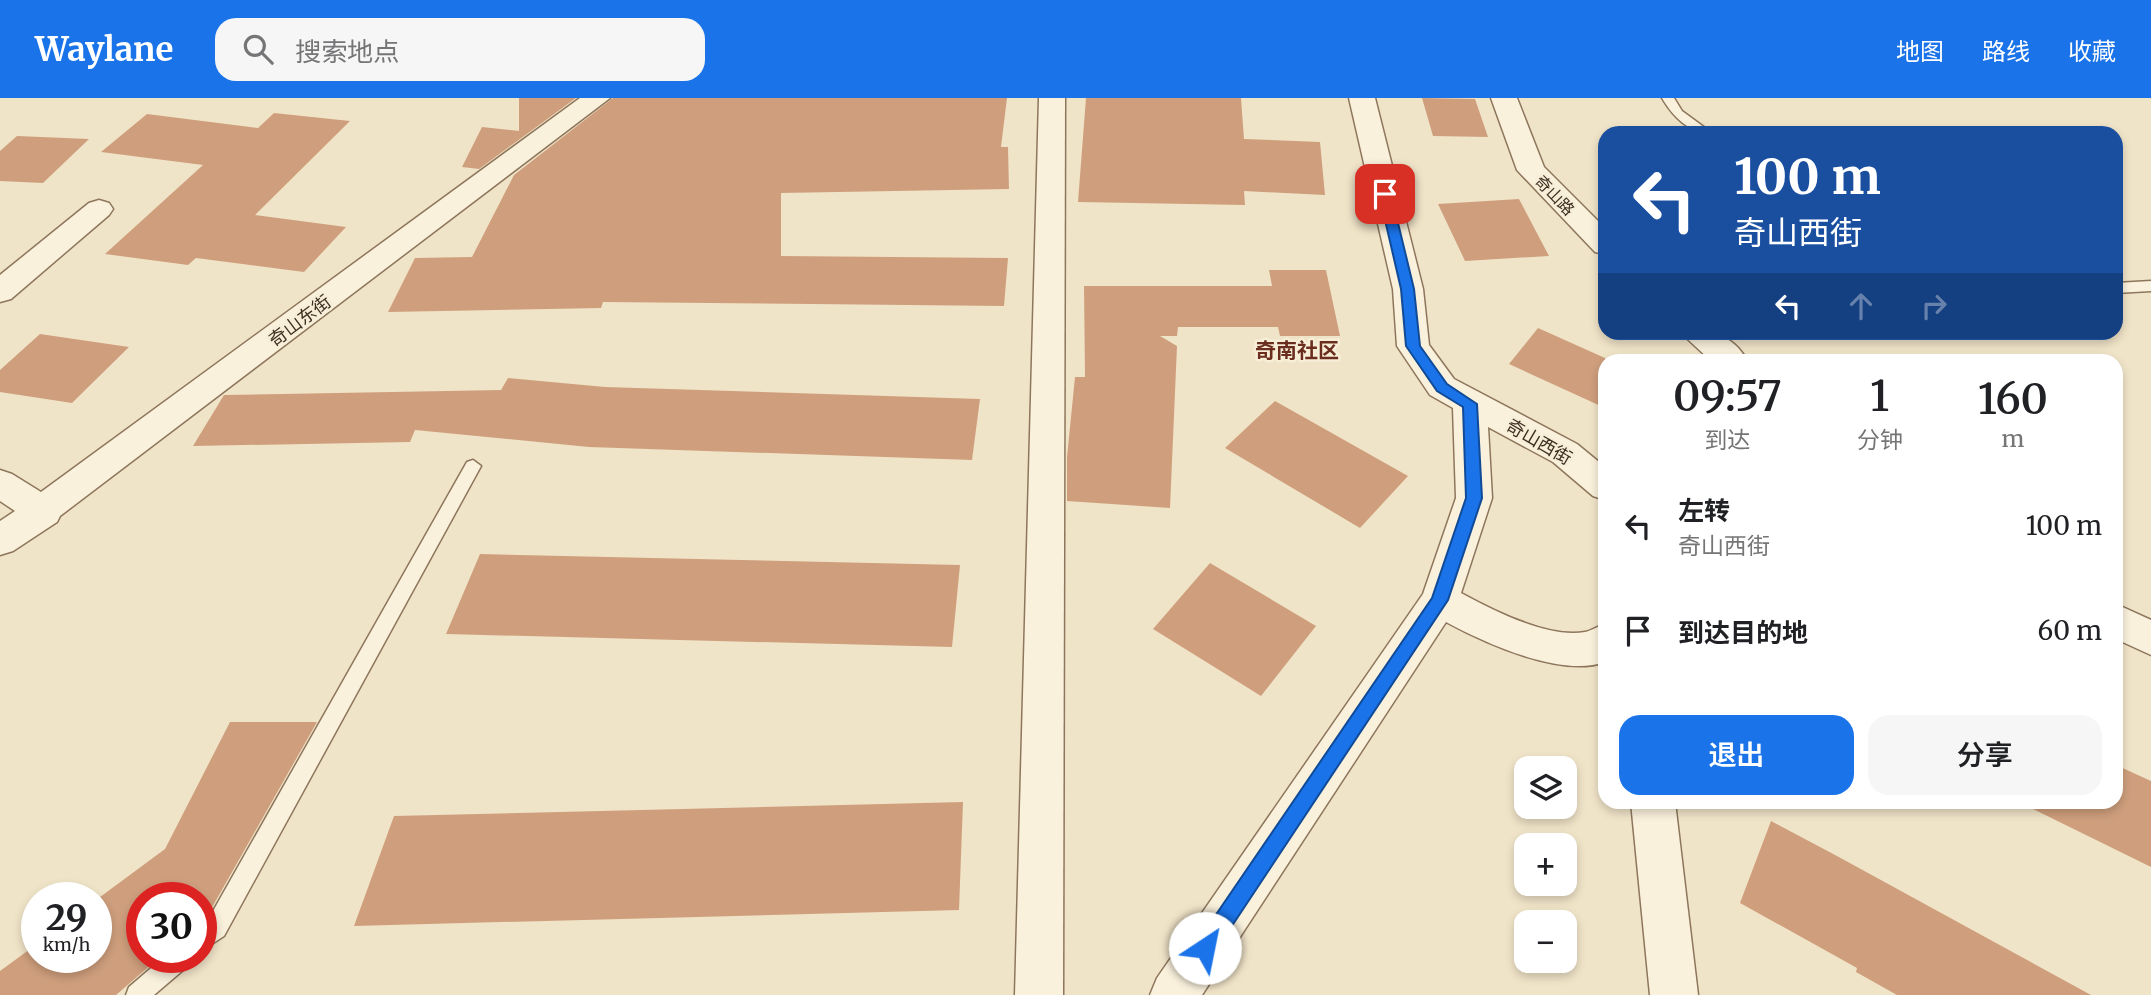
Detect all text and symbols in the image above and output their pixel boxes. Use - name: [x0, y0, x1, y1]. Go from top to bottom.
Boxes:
- search box: [215, 18, 705, 81]
- text: Waylane: [35, 29, 173, 70]
- icon: search: [239, 30, 277, 68]
- text: 搜索地点: [295, 35, 399, 68]
- text: 地图: [1896, 36, 1944, 67]
- text: 路线: [1982, 36, 2030, 67]
- text: 收藏: [2068, 36, 2116, 67]
- text: 100 m: [1734, 146, 1881, 207]
- icon: left: [1619, 154, 1710, 245]
- pin: [1355, 164, 1415, 224]
- street label: 奇山路: [1531, 171, 1579, 219]
- icon: arrive: [1366, 175, 1404, 213]
- text: 奇山西街: [1734, 213, 1862, 253]
- icon: left: [1769, 287, 1807, 325]
- icon: ahead: [1842, 287, 1880, 325]
- icon: right: [1915, 287, 1953, 325]
- street label: 奇山东街: [264, 290, 335, 351]
- district label: 奇南社区: [1255, 337, 1339, 364]
- text: 09:57: [1673, 370, 1782, 422]
- text: 1: [1870, 370, 1889, 422]
- text: 160: [1978, 373, 2048, 425]
- street label: 奇山西街: [1502, 414, 1576, 470]
- text: m: [2001, 424, 2024, 453]
- text: 到达: [1704, 425, 1750, 454]
- text: 分钟: [1857, 425, 1903, 454]
- text: 左转: [1678, 494, 1730, 527]
- icon: left: [1619, 507, 1657, 545]
- text: 100 m: [2026, 509, 2102, 542]
- text: 奇山西街: [1678, 531, 1770, 560]
- icon: arrive: [1619, 612, 1657, 650]
- text: 60 m: [2038, 614, 2102, 647]
- text: 到达目的地: [1678, 616, 1808, 649]
- button: 退出: [1619, 715, 1854, 795]
- button: 分享: [1868, 715, 2102, 795]
- map controls: [1514, 756, 1577, 973]
- button: layers: [1514, 756, 1577, 819]
- button: +: [1514, 833, 1577, 896]
- speed limit sign: 30: [126, 882, 217, 973]
- text: 29: [46, 896, 87, 940]
- button: −: [1514, 910, 1577, 973]
- position arrow: [1168, 911, 1242, 985]
- text: km/h: [43, 933, 90, 956]

